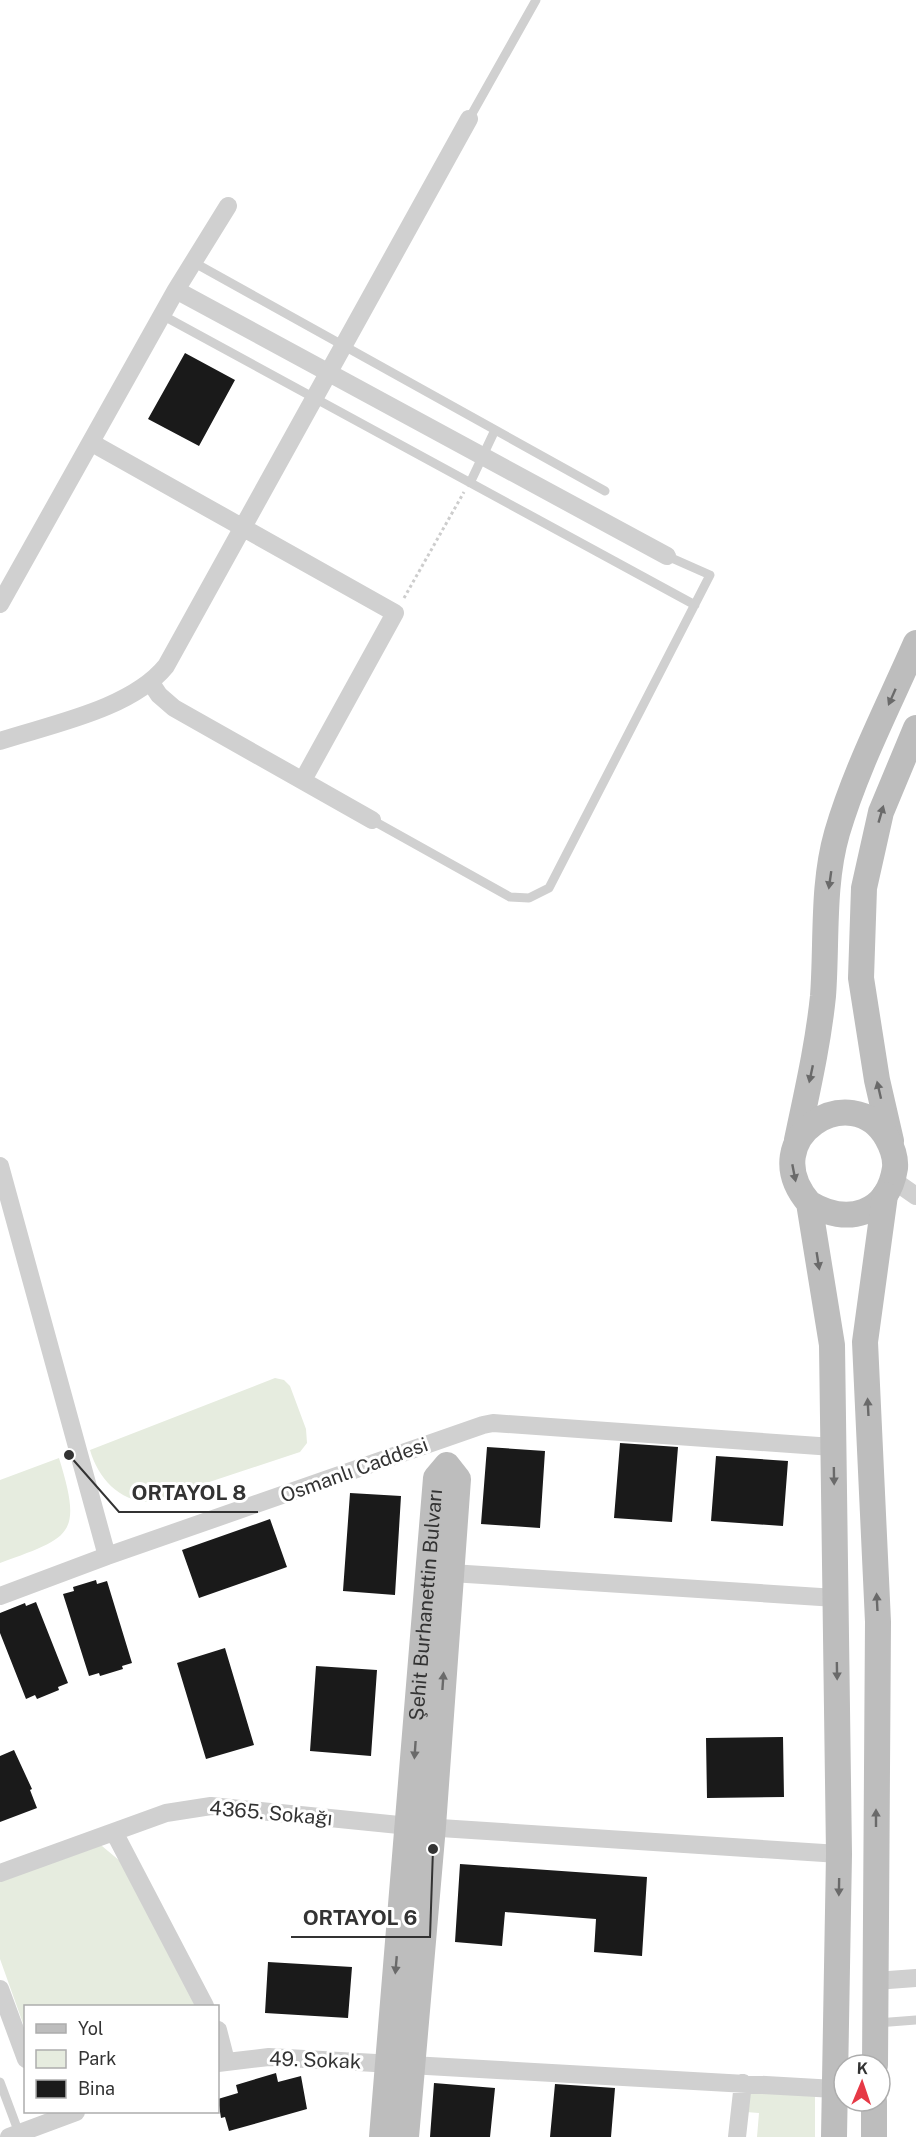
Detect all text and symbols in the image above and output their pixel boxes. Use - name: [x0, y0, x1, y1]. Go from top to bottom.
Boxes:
- one-way arrow: [888, 688, 897, 705]
- one-way arrow: [877, 805, 886, 823]
- one-way arrow: [826, 871, 835, 890]
- one-way arrow: [806, 1065, 815, 1084]
- one-way arrow: [874, 1080, 884, 1099]
- one-way arrow: [790, 1164, 799, 1183]
- one-way arrow: [814, 1252, 823, 1271]
- one-way arrow: [863, 1397, 872, 1416]
- street label: Osmanlı Caddesi: [277, 1432, 431, 1508]
- one-way arrow: [829, 1467, 838, 1486]
- callout: ORTAYOL 8: [119, 1473, 258, 1512]
- text: ORTAYOL 8: [132, 1480, 246, 1505]
- street label: Şehit Burhanettin Bulvarı: [404, 1488, 447, 1722]
- one-way arrow: [872, 1592, 881, 1611]
- one-way arrow: [832, 1662, 841, 1681]
- one-way arrow: [439, 1672, 448, 1691]
- one-way arrow: [410, 1740, 420, 1759]
- street label: 4365. Sokağı: [208, 1796, 334, 1830]
- one-way arrow: [871, 1808, 881, 1827]
- one-way arrow: [834, 1878, 843, 1897]
- callout: ORTAYOL 6: [291, 1898, 430, 1937]
- text: ORTAYOL 6: [303, 1905, 417, 1930]
- one-way arrow: [391, 1955, 401, 1974]
- legend: [24, 2005, 219, 2113]
- text: Yol: [78, 2018, 103, 2039]
- street label: 49. Sokak: [268, 2046, 362, 2074]
- text: Park: [78, 2048, 116, 2069]
- north arrow: [832, 2053, 892, 2113]
- text: K: [856, 2059, 869, 2078]
- text: Bina: [78, 2078, 115, 2099]

